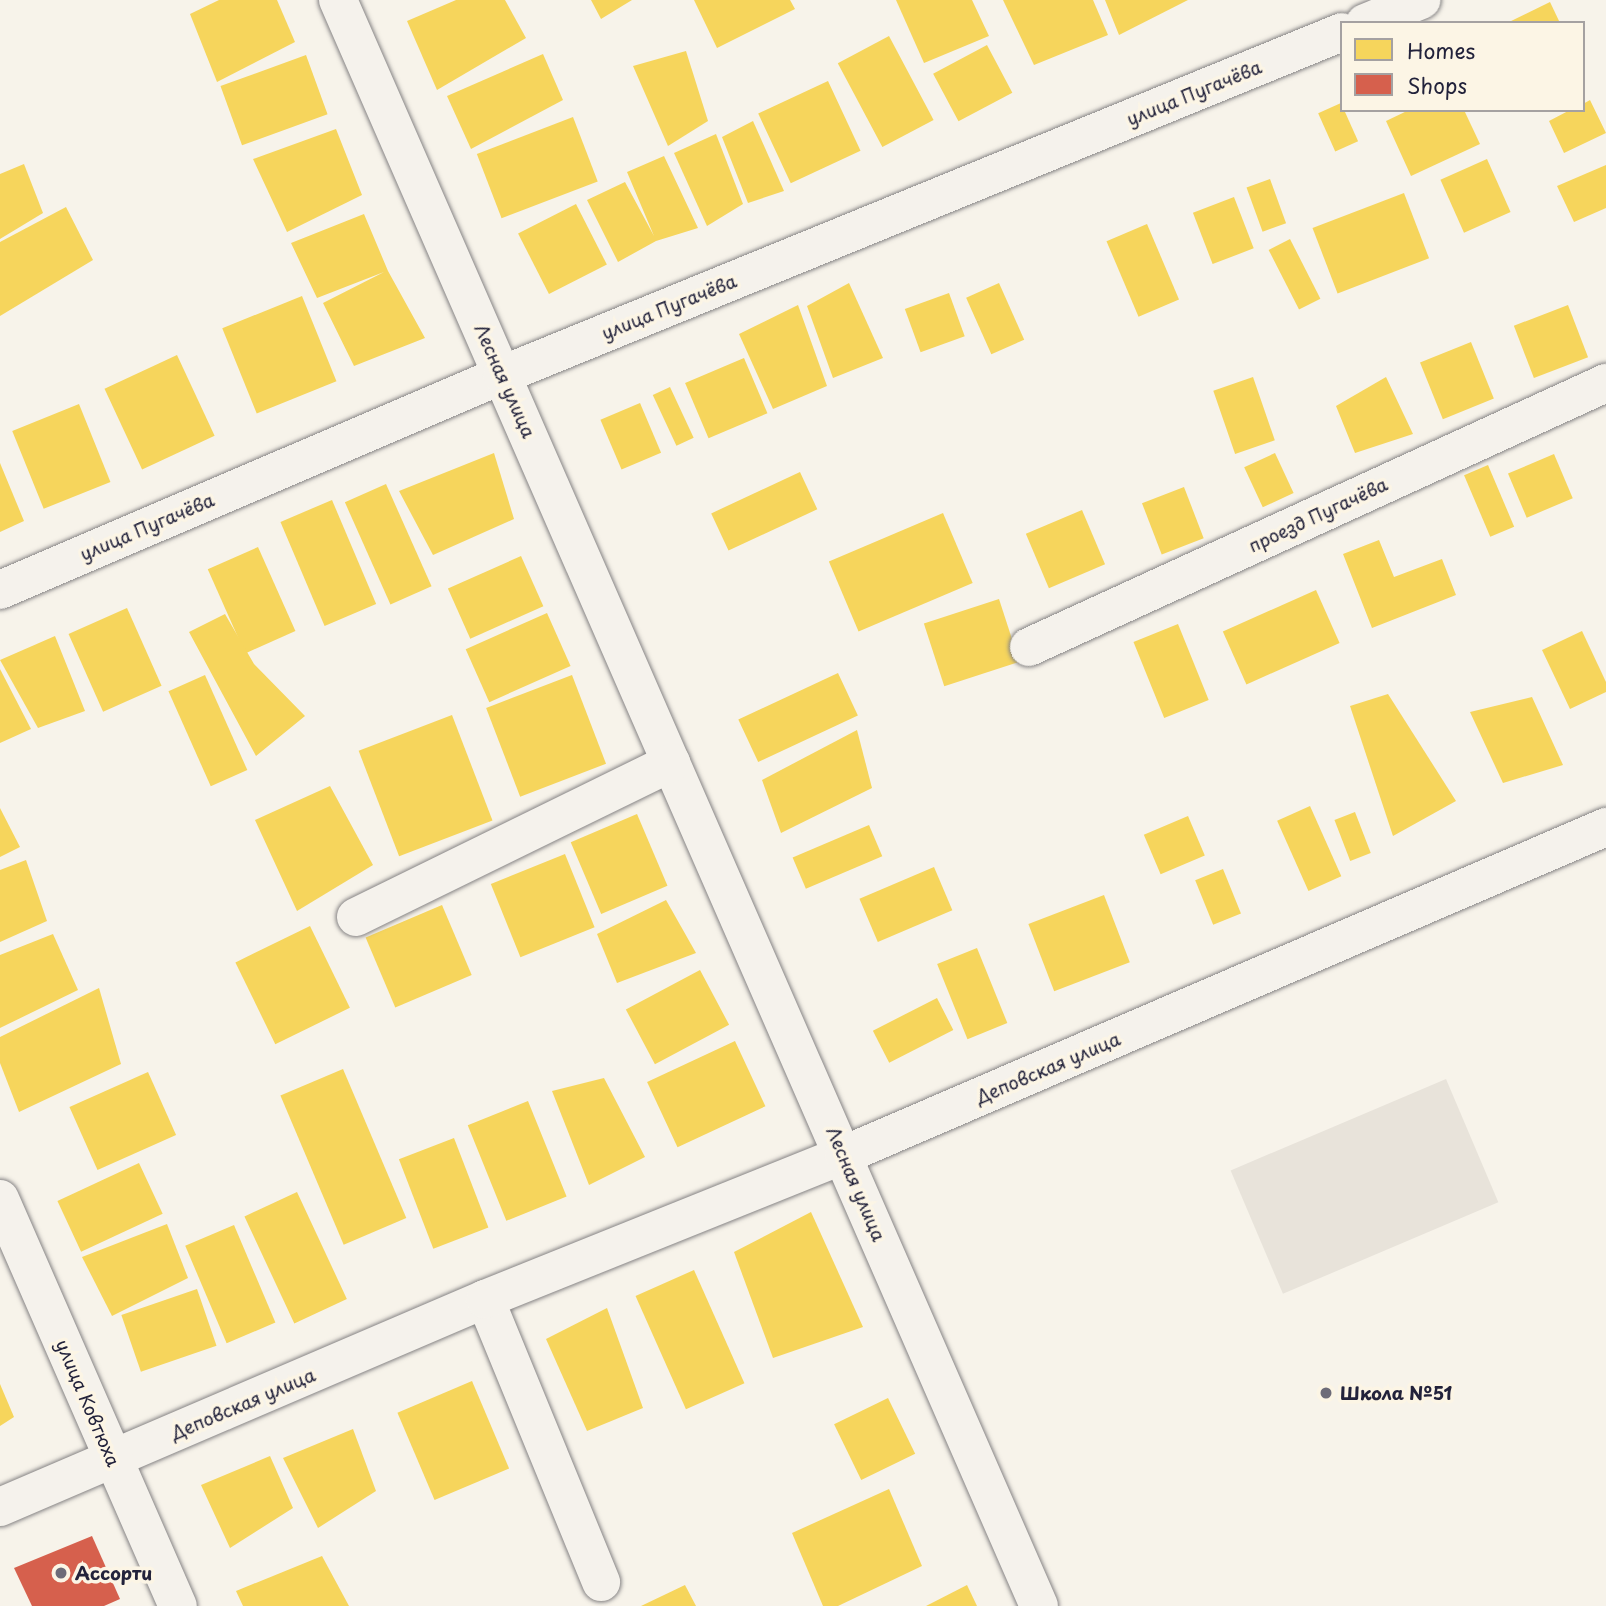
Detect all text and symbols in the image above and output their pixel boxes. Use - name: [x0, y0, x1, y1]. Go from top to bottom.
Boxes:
- legend: [1340, 21, 1585, 112]
- text: Homes: [1407, 34, 1475, 66]
- street label: улица Пугачёва: [1123, 56, 1265, 130]
- text: Shops: [1407, 69, 1467, 101]
- street label: улица Пугачёва: [598, 270, 740, 344]
- street label: Лесная улица: [470, 320, 540, 442]
- street label: проезд Пугачёва: [1245, 473, 1391, 557]
- street label: улица Пугачёва: [76, 489, 218, 565]
- street label: Деповская улица: [972, 1028, 1124, 1108]
- street label: Лесная улица: [822, 1123, 890, 1245]
- street label: улица Ковтюха: [51, 1336, 125, 1470]
- street label: Деповская улица: [167, 1364, 319, 1444]
- place label: Школа №51: [1340, 1382, 1453, 1404]
- marker: Школа №51: [1318, 1385, 1334, 1401]
- place label: Ассорти: [75, 1562, 152, 1584]
- marker: Ассорти: [53, 1565, 69, 1581]

